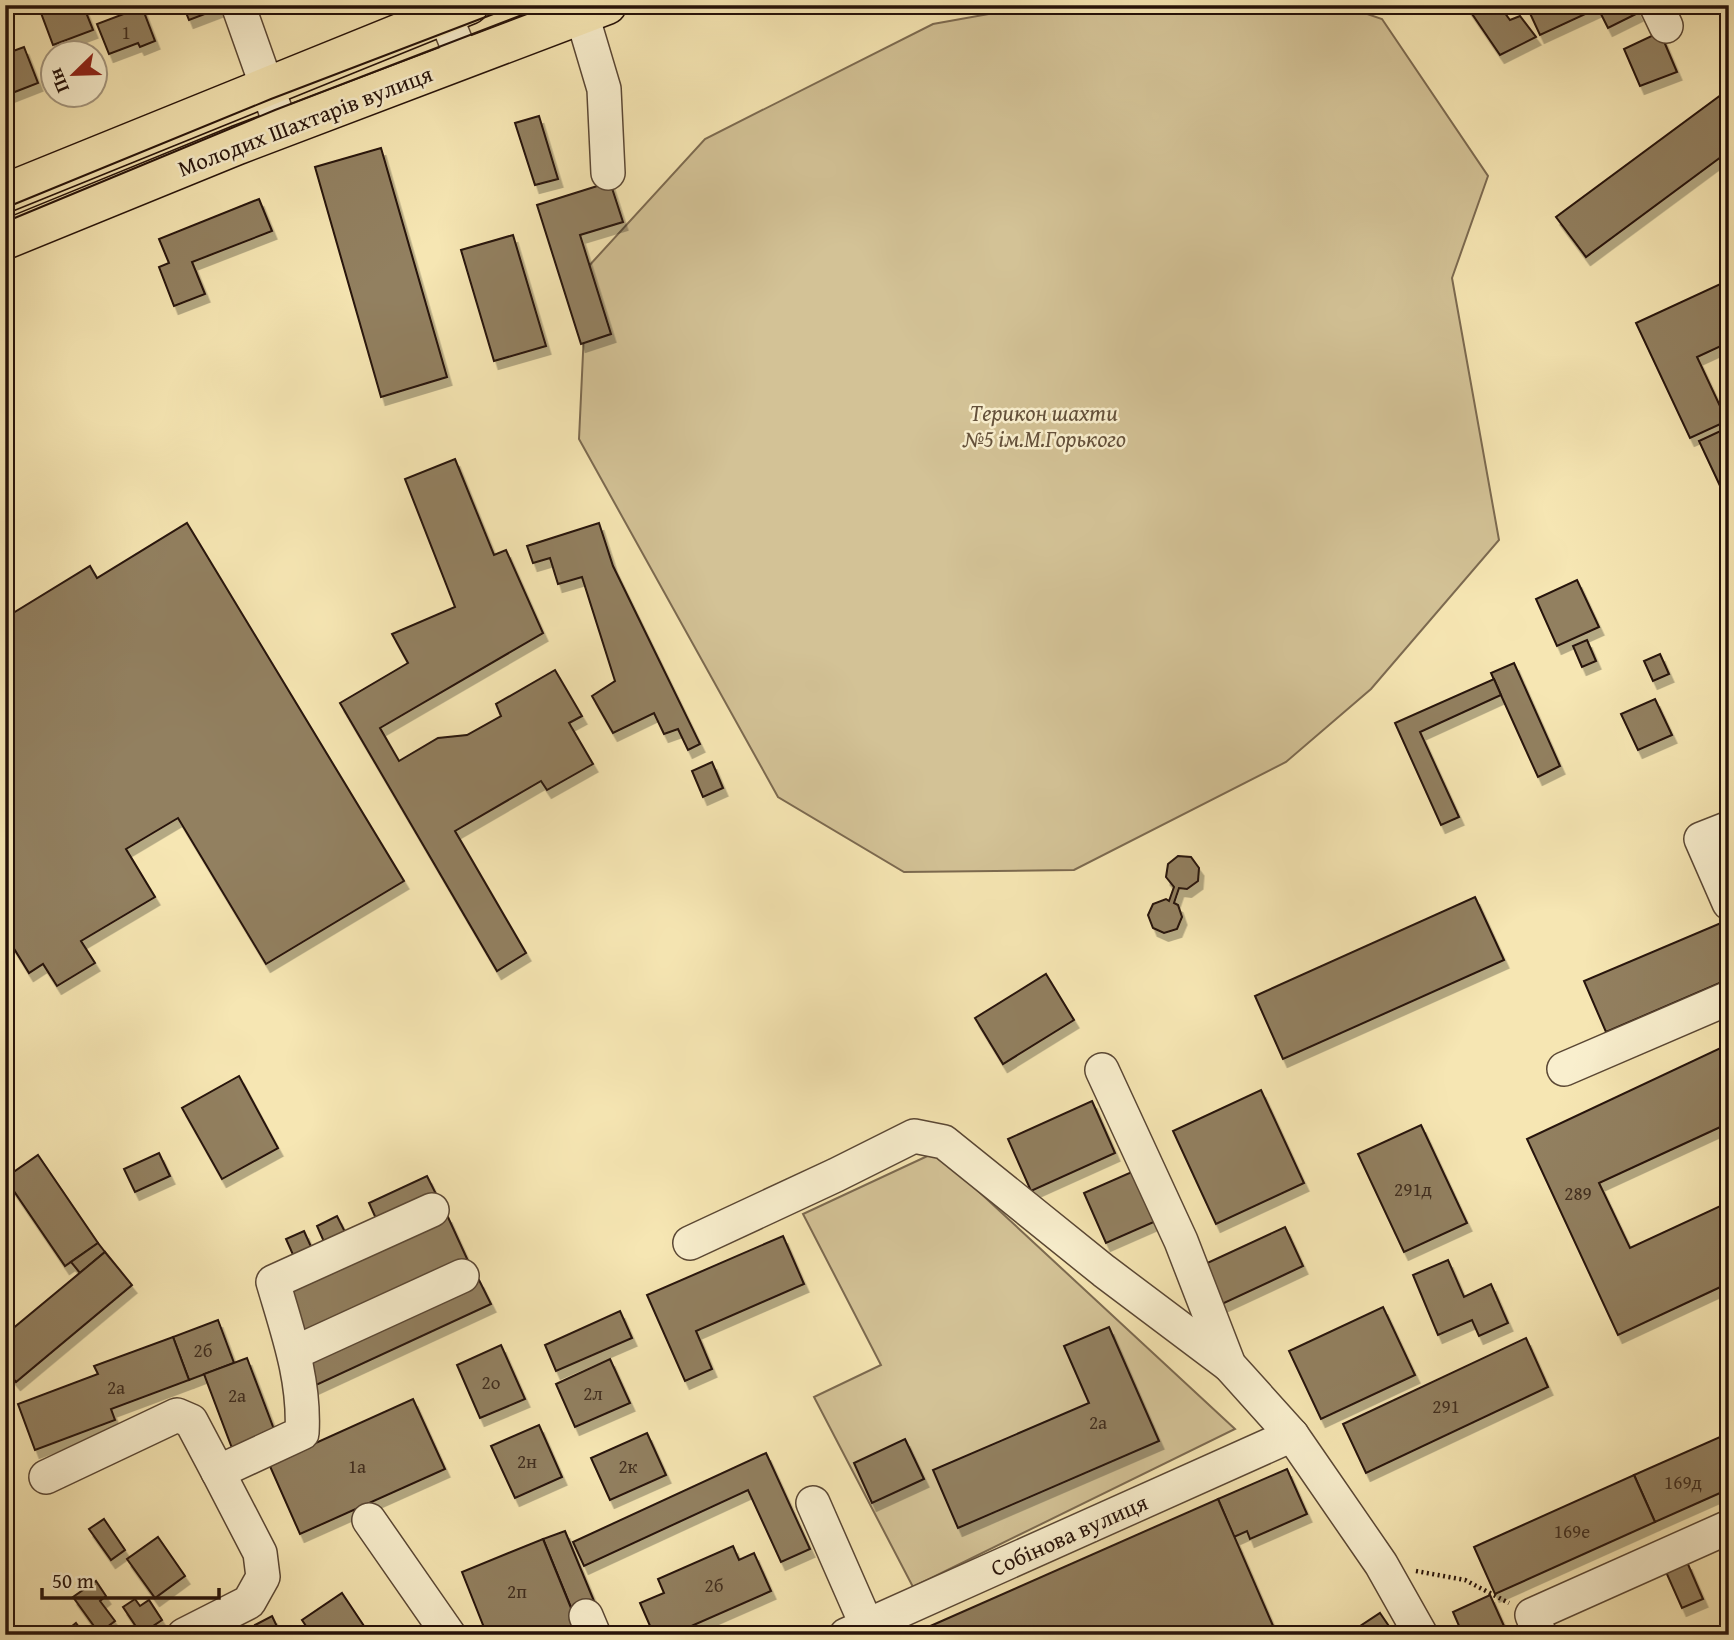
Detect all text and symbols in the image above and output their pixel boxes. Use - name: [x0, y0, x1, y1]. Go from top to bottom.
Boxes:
- house number: 1: [121, 18, 131, 46]
- north arrow: [38, 38, 108, 108]
- street label: Молодих Шахтарів вулиця: [173, 57, 437, 184]
- text: Пн: [41, 64, 76, 97]
- park label: Терикон шахти №5 ім.М.Горького: [961, 396, 1126, 455]
- house number: 291д: [1394, 1175, 1432, 1203]
- house number: 289: [1564, 1179, 1592, 1207]
- house number: 2б: [194, 1336, 213, 1364]
- house number: 2о: [482, 1368, 500, 1396]
- house number: 2а: [107, 1373, 125, 1401]
- house number: 2л: [583, 1379, 603, 1407]
- house number: 2а: [228, 1381, 246, 1409]
- house number: 291: [1432, 1392, 1460, 1420]
- house number: 2а: [1089, 1408, 1107, 1436]
- house number: 2н: [517, 1447, 537, 1475]
- house number: 1а: [348, 1452, 366, 1480]
- house number: 2к: [618, 1452, 638, 1480]
- house number: 169д: [1664, 1468, 1702, 1496]
- street label: Собінова вулиця: [985, 1485, 1153, 1584]
- house number: 169е: [1554, 1517, 1590, 1545]
- scale bar: [42, 1556, 219, 1600]
- text: 50 m: [52, 1565, 94, 1596]
- house number: 2б: [705, 1571, 724, 1599]
- house number: 2п: [507, 1577, 527, 1605]

